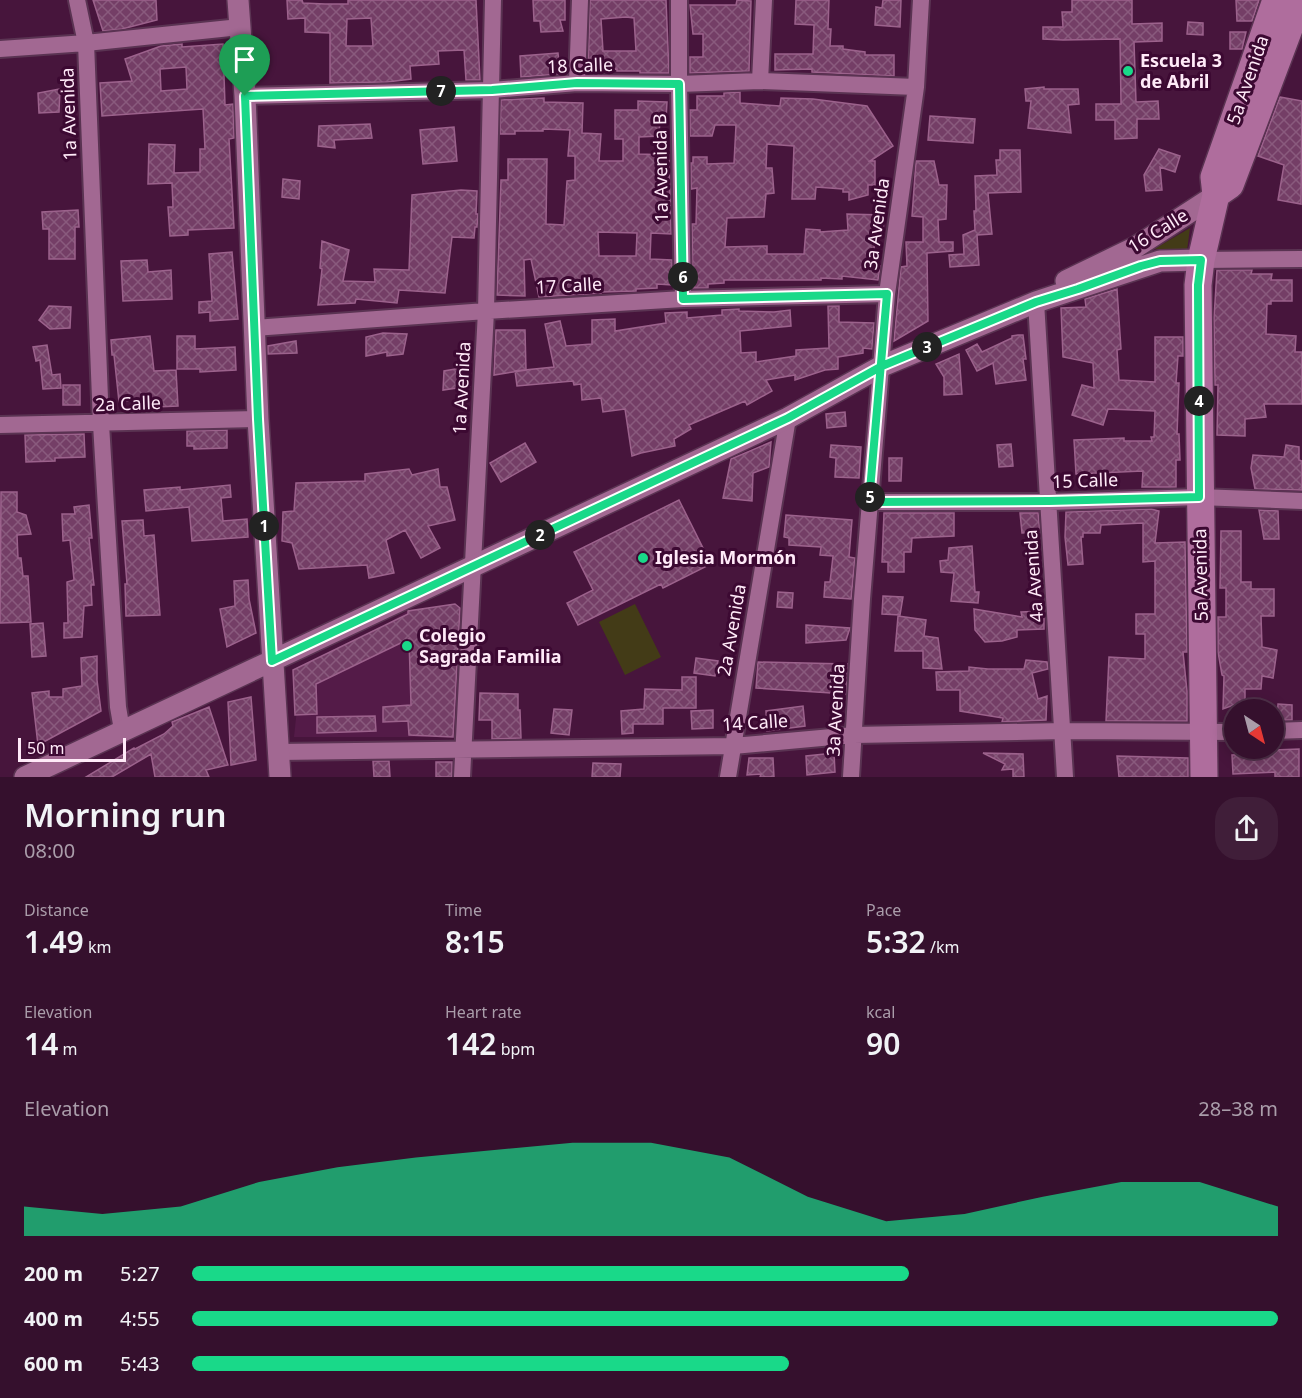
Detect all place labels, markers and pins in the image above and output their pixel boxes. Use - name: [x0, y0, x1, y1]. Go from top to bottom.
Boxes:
- pin: [219, 34, 270, 96]
- place label: Escuela 3 de Abril: [1140, 48, 1222, 93]
- marker: Escuela 3 de Abril: [1121, 64, 1135, 78]
- pin: 7: [426, 76, 456, 106]
- pin: 6: [668, 262, 698, 292]
- pin: 3: [912, 332, 942, 362]
- pin: 4: [1184, 386, 1214, 416]
- pin: 5: [855, 482, 885, 512]
- pin: 1: [249, 511, 279, 541]
- pin: 2: [525, 520, 555, 550]
- place label: Iglesia Mormón: [655, 545, 796, 569]
- marker: Iglesia Mormón: [636, 551, 650, 565]
- place label: Colegio Sagrada Familia: [419, 623, 562, 668]
- marker: Colegio Sagrada Familia: [400, 639, 414, 653]

